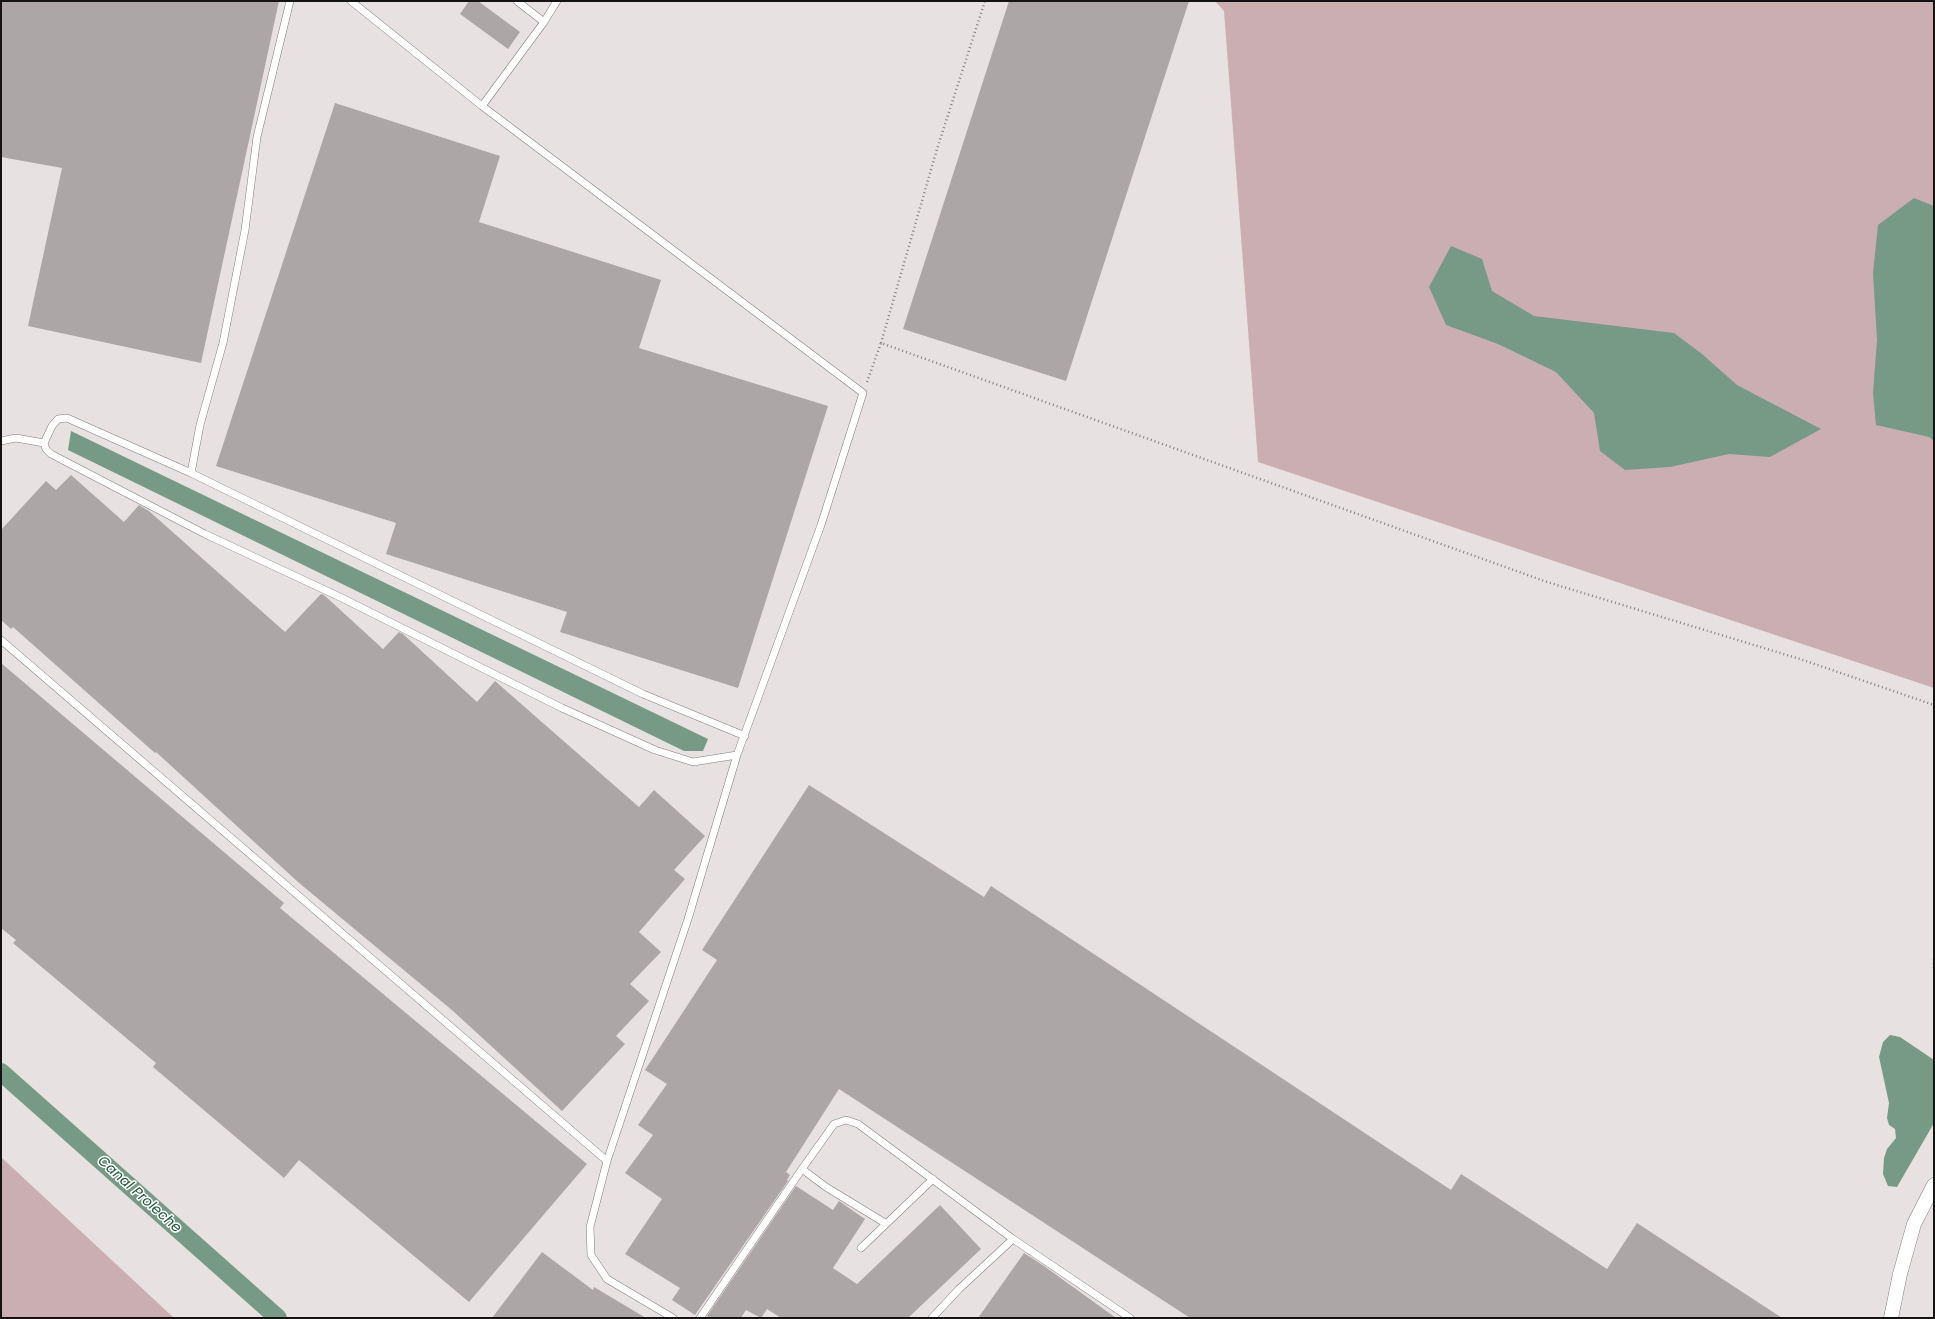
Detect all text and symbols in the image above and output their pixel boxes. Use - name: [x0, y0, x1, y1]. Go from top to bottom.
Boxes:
- water label: Canal Proleche: [94, 1153, 184, 1237]

